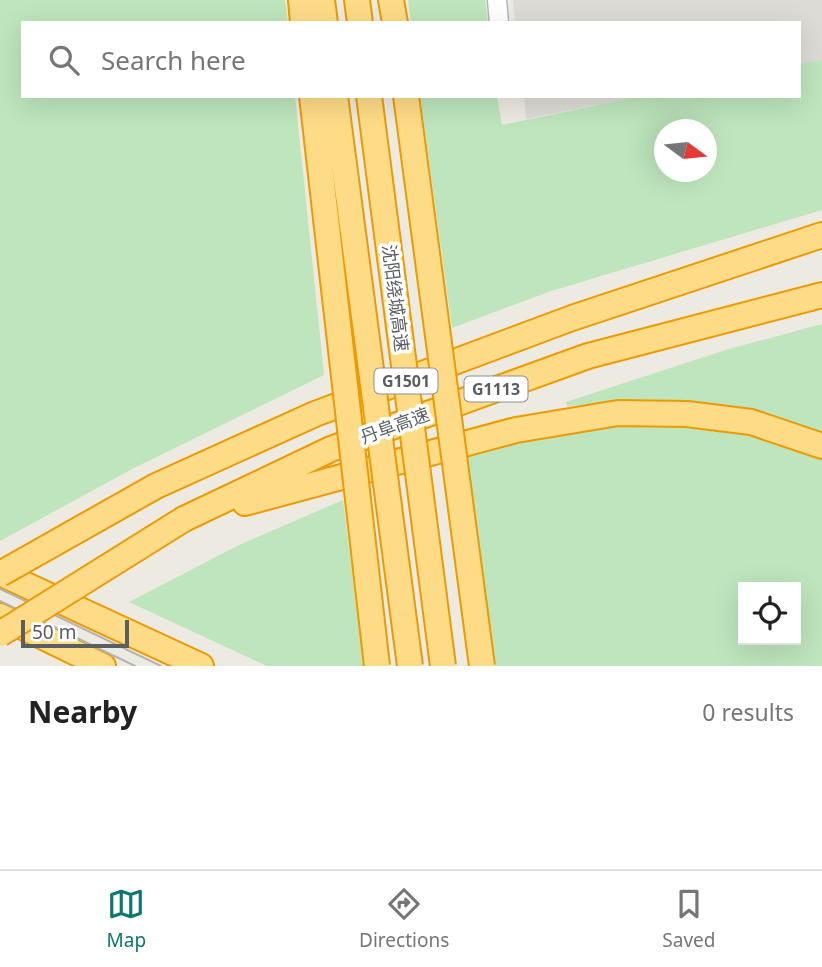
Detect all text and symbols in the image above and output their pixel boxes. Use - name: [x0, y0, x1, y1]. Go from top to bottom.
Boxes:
- search box: [21, 21, 801, 98]
- icon: search: [45, 41, 83, 79]
- text: Search here: [101, 42, 246, 78]
- north arrow: [654, 119, 717, 182]
- street label: 沈阳绕城高速: [378, 243, 414, 353]
- road number: G1501: [374, 368, 438, 394]
- road number: G1113: [464, 376, 528, 402]
- street label: 丹阜高速: [357, 401, 433, 449]
- map controls: [738, 582, 801, 645]
- button: locate: [738, 582, 801, 645]
- scale bar: [21, 617, 130, 649]
- text: 50 m: [32, 619, 76, 645]
- text: Nearby: [28, 691, 137, 732]
- text: 0 results: [702, 696, 794, 728]
- tab: Map: [107, 885, 146, 953]
- tab: Directions: [359, 885, 449, 953]
- tab: Saved: [662, 885, 715, 953]

